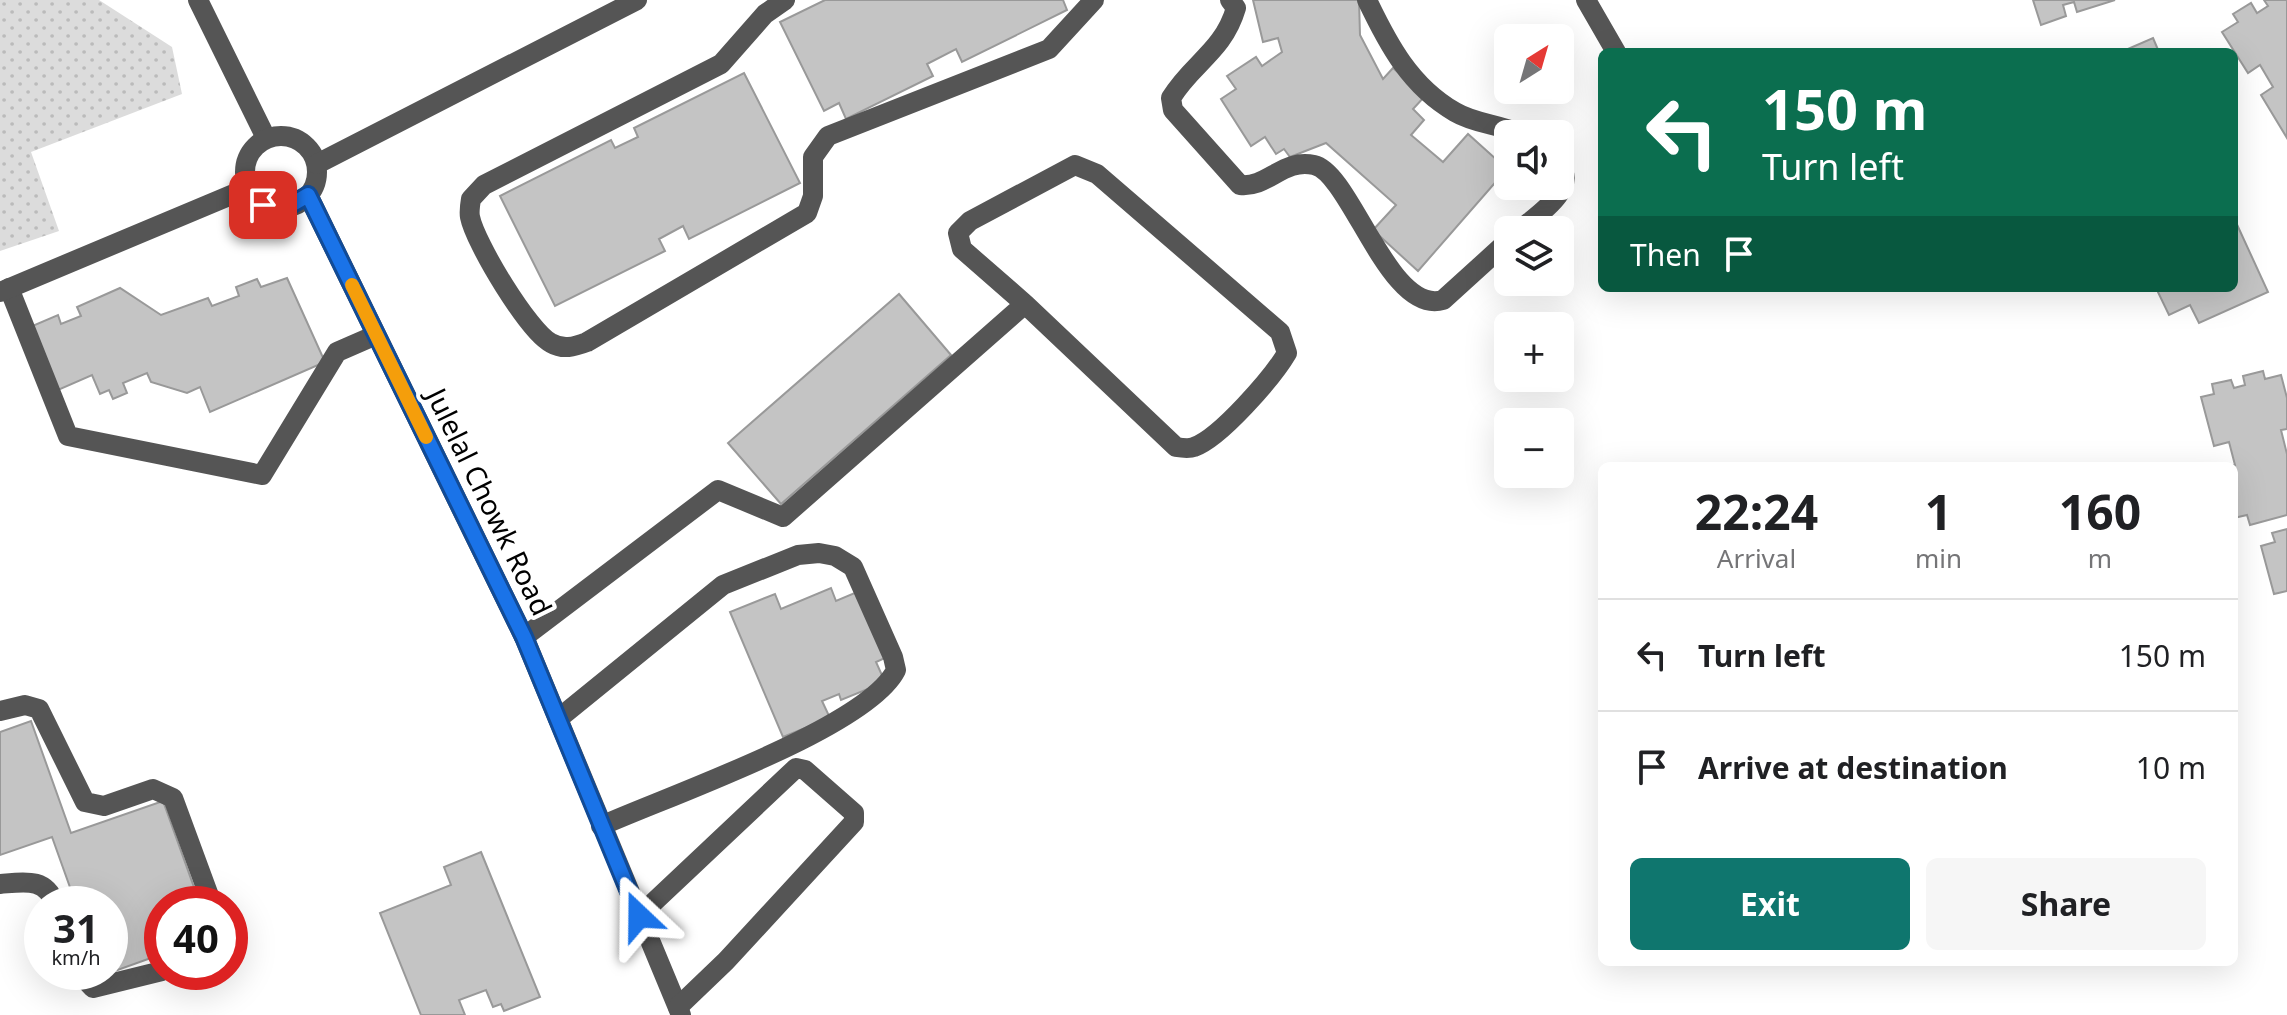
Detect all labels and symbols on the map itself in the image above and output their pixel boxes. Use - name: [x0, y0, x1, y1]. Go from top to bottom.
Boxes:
- north arrow: [1494, 24, 1574, 104]
- pin: [229, 171, 297, 239]
- street label: Julelal Chowk Road: [417, 379, 561, 621]
- position arrow: [597, 874, 681, 958]
- speed limit sign: 40: [144, 886, 248, 990]

